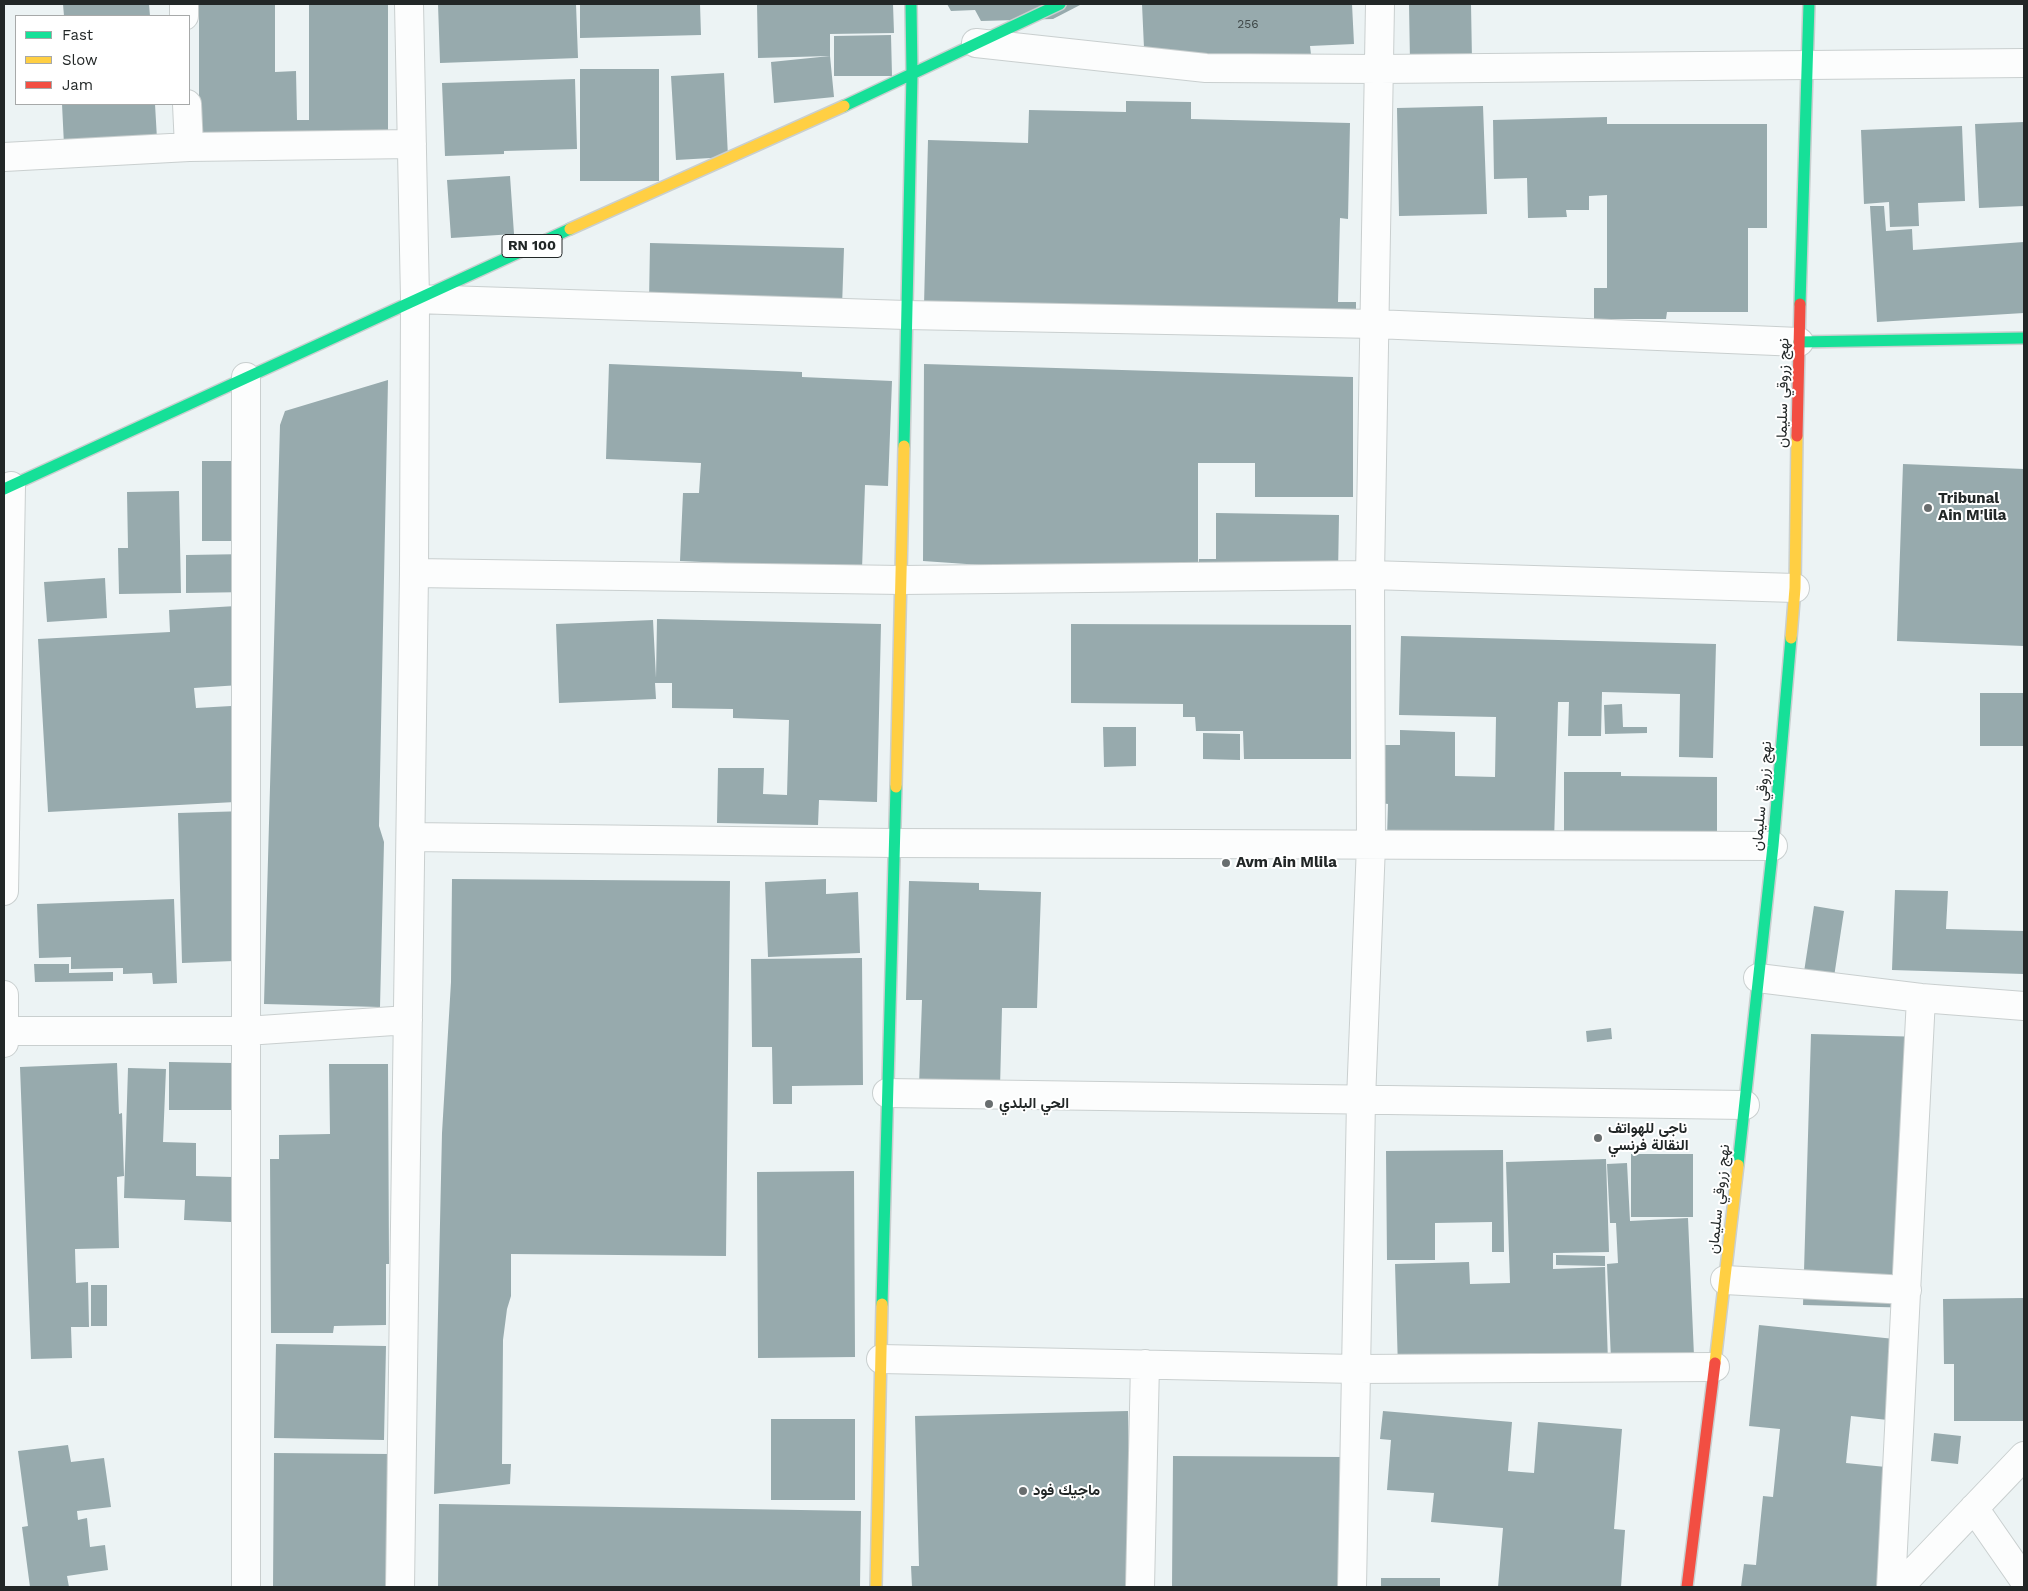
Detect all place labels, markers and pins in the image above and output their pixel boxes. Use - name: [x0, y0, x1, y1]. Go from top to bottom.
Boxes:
- place label: Tribunal Ain M'lila: [1938, 490, 2006, 525]
- marker: Tribunal Ain M'lila: [1922, 502, 1934, 514]
- place label: Avm Ain Mlila: [1236, 854, 1337, 872]
- marker: Avm Ain Mlila: [1220, 857, 1232, 869]
- place label: الحي البلدي: [999, 1095, 1069, 1113]
- marker: الحي البلدي: [983, 1098, 995, 1110]
- place label: ناجي للهواتف النقالة فرنسي: [1608, 1120, 1689, 1155]
- marker: ناجي للهواتف النقالة فرنسي: [1592, 1132, 1604, 1144]
- place label: ماجيك فود: [1033, 1482, 1100, 1500]
- marker: ماجيك فود: [1017, 1485, 1029, 1497]

